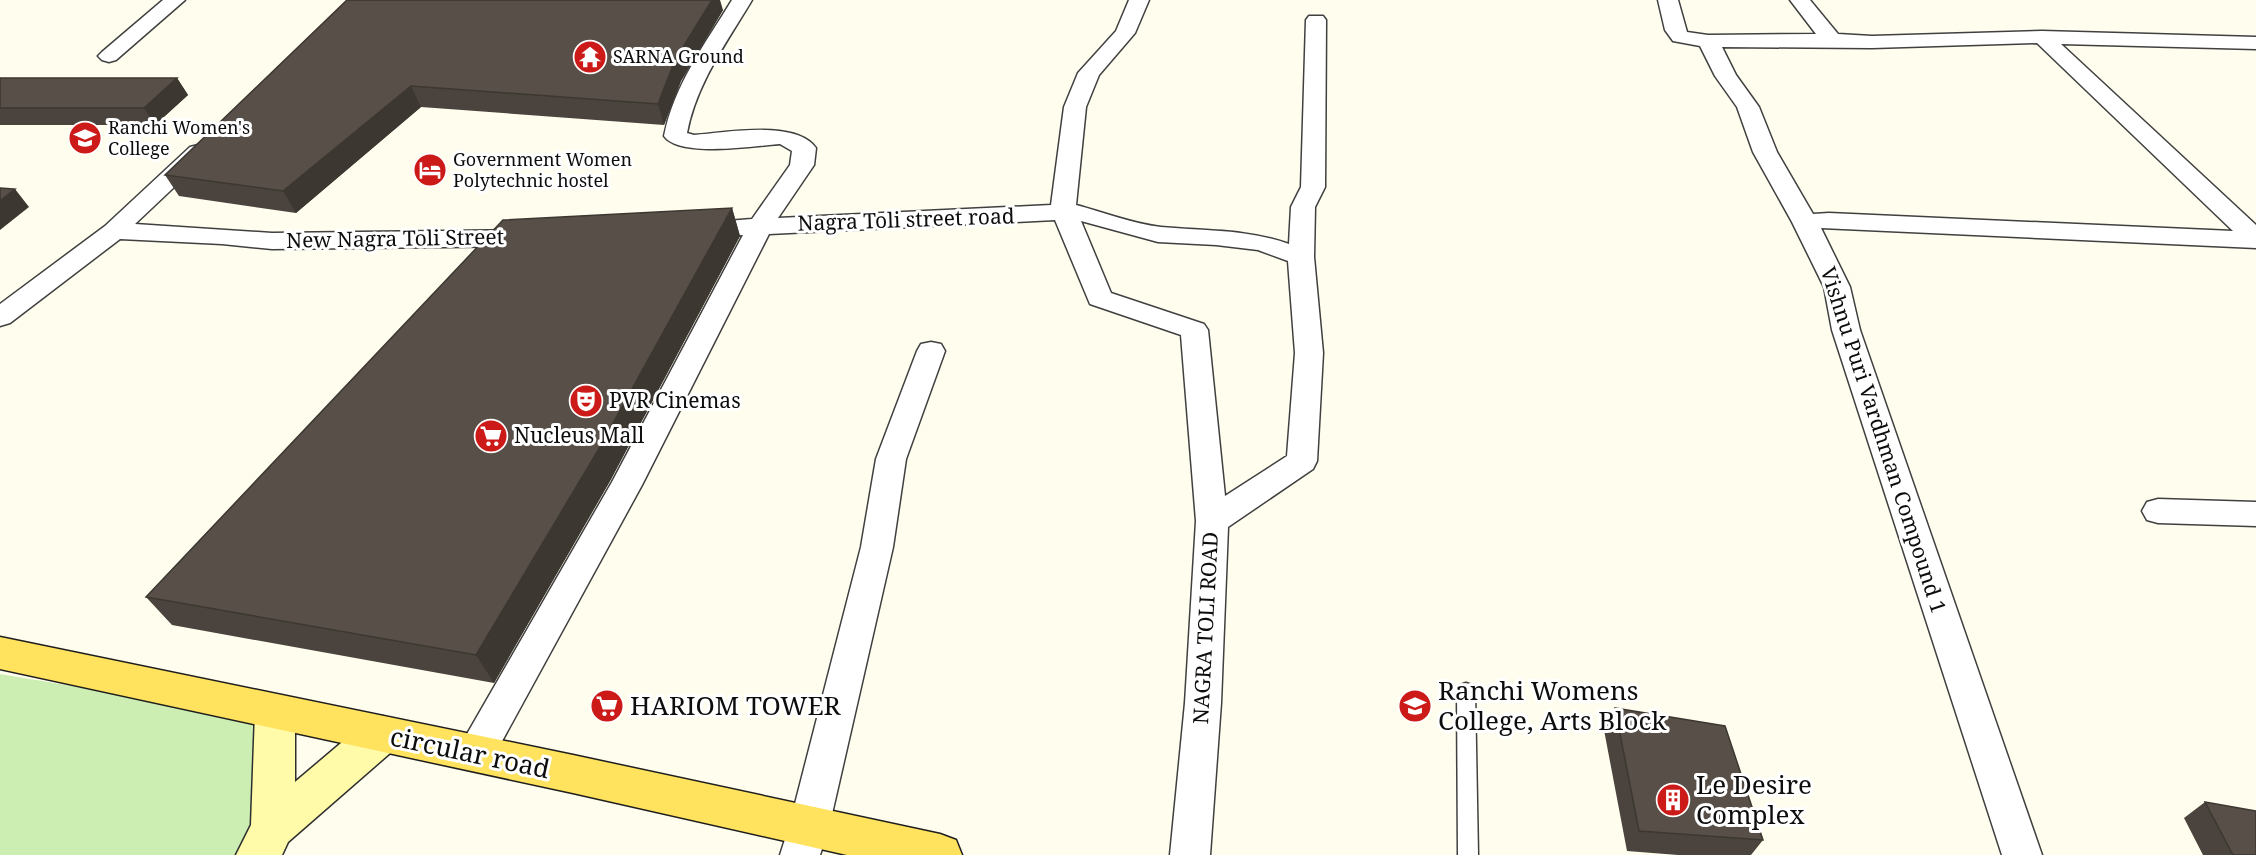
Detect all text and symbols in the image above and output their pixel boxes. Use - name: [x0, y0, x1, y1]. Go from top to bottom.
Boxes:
- temple icon: SARNA Ground: [572, 39, 608, 75]
- place label: SARNA Ground: [613, 44, 744, 68]
- place label: Ranchi Women's College: [108, 115, 250, 160]
- school or university icon: Ranchi Women's College: [67, 120, 103, 156]
- place label: Government Women Polytechnic hostel: [453, 147, 632, 192]
- hotel icon: Government Women Polytechnic hostel: [412, 152, 448, 188]
- street label: Nagra Toli street road: [797, 201, 1015, 237]
- street label: New Nagra Toli Street: [286, 222, 504, 254]
- street label: Vishnu Puri Vardhman Compound 1: [1815, 263, 1953, 616]
- theatre icon: PVR Cinemas: [568, 383, 604, 419]
- place label: PVR Cinemas: [609, 386, 741, 414]
- supermarket icon: Nucleus Mall: [473, 418, 509, 454]
- place label: Nucleus Mall: [514, 421, 645, 449]
- street label: NAGRA TOLI ROAD: [1186, 531, 1224, 725]
- place label: Ranchi Womens College, Arts Block: [1438, 672, 1667, 738]
- place label: HARIOM TOWER: [630, 687, 842, 723]
- supermarket icon: HARIOM TOWER: [589, 688, 625, 724]
- school or university icon: Ranchi Womens College, Arts Block: [1397, 688, 1433, 724]
- street label: circular road: [387, 718, 553, 786]
- place label: Le Desire Complex: [1696, 766, 1812, 832]
- building icon: Le Desire Complex: [1655, 782, 1691, 818]

